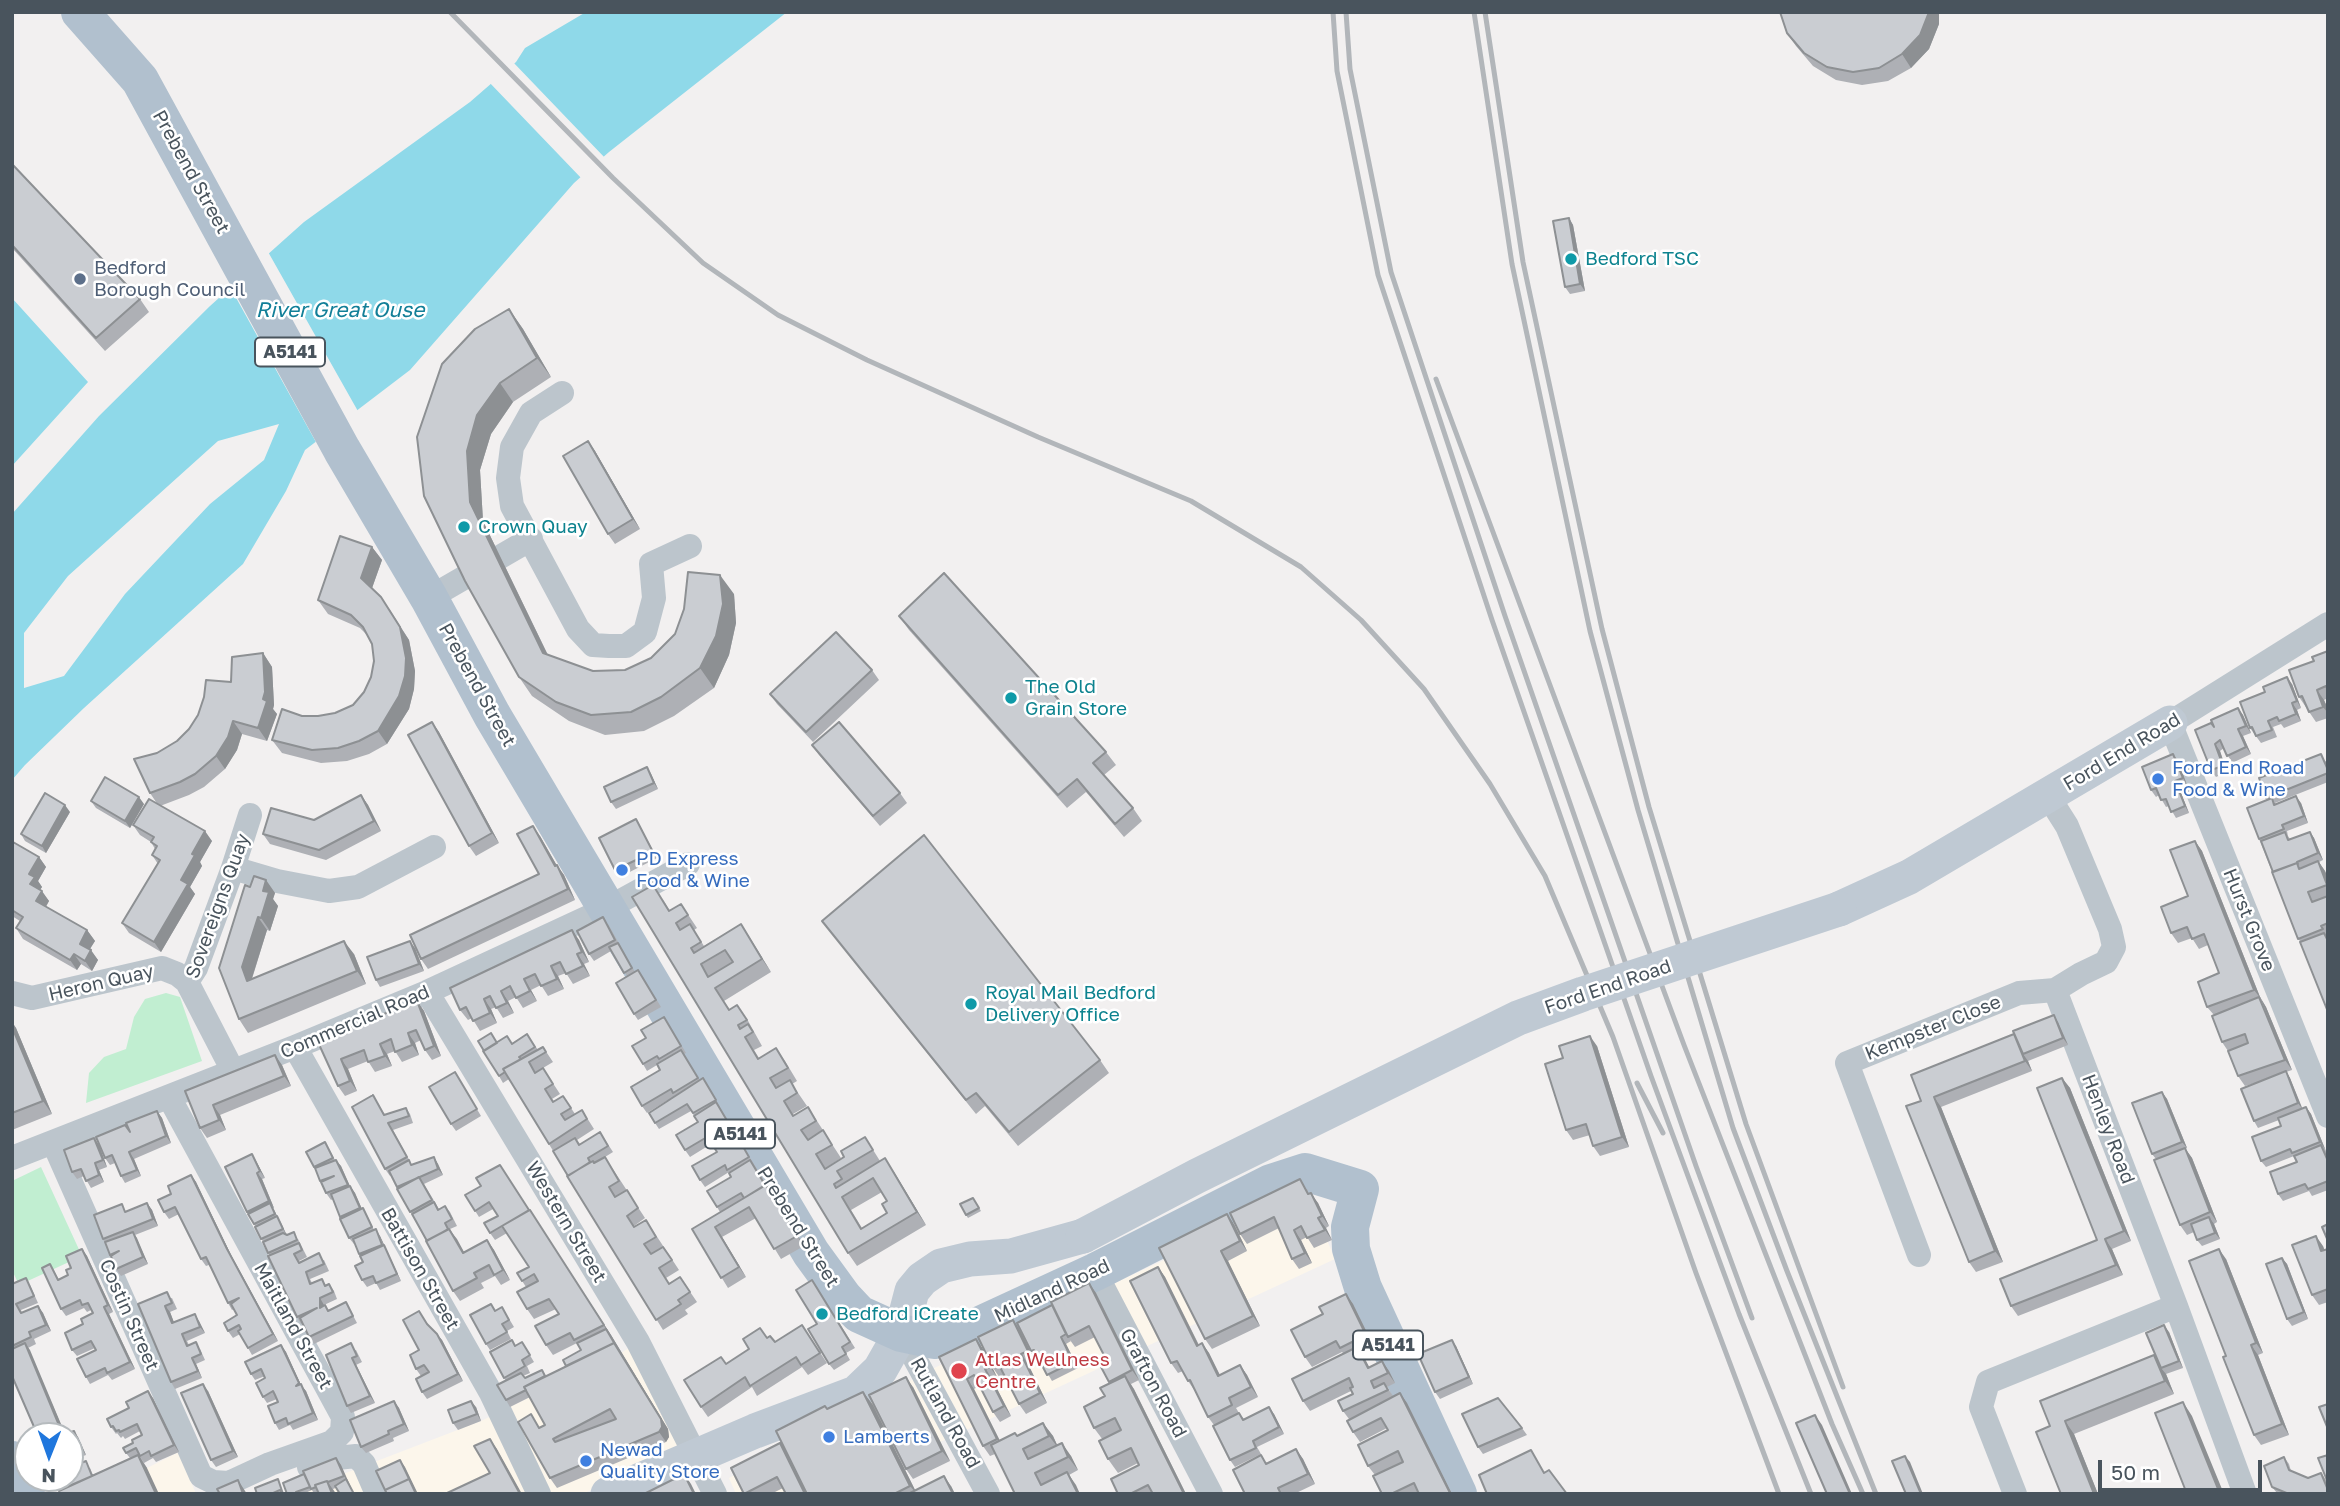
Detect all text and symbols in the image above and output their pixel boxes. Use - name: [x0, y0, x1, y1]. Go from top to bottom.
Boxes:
- street label: Prebend Street: [148, 106, 234, 238]
- place label: Bedford TSC: [1585, 248, 1699, 270]
- marker: Bedford TSC: [1563, 251, 1579, 267]
- place label: Bedford Borough Council: [94, 257, 245, 301]
- marker: Bedford Borough Council: [72, 271, 88, 287]
- water label: River Great Ouse: [256, 297, 424, 323]
- road number: A5141: [255, 338, 325, 366]
- place label: Crown Quay: [478, 516, 588, 538]
- marker: Crown Quay: [456, 519, 472, 535]
- street label: Prebend Street: [434, 619, 520, 751]
- place label: The Old Grain Store: [1025, 676, 1127, 720]
- marker: The Old Grain Store: [1003, 690, 1019, 706]
- street label: Ford End Road: [2059, 708, 2185, 796]
- place label: Ford End Road Food & Wine: [2172, 757, 2304, 801]
- marker: Ford End Road Food & Wine: [2150, 771, 2166, 787]
- street label: Sovereigns Quay: [181, 830, 255, 982]
- place label: PD Express Food & Wine: [636, 848, 750, 892]
- marker: PD Express Food & Wine: [614, 862, 630, 878]
- street label: Hurst Grove: [2218, 865, 2280, 975]
- street label: Ford End Road: [1542, 955, 1674, 1019]
- street label: Heron Quay: [46, 960, 156, 1006]
- street label: Commercial Road: [277, 980, 433, 1064]
- place label: Royal Mail Bedford Delivery Office: [985, 982, 1156, 1026]
- street label: Kempster Close: [1862, 990, 2004, 1066]
- marker: Royal Mail Bedford Delivery Office: [963, 996, 979, 1012]
- street label: Henley Road: [2077, 1071, 2139, 1187]
- road number: A5141: [705, 1120, 775, 1148]
- street label: Western Street: [521, 1157, 611, 1287]
- street label: Prebend Street: [752, 1163, 844, 1291]
- street label: Battison Street: [376, 1204, 464, 1334]
- street label: Midland Road: [991, 1254, 1113, 1328]
- street label: Costin Street: [94, 1256, 164, 1374]
- street label: Maitland Street: [249, 1259, 337, 1393]
- place label: Bedford iCreate: [836, 1303, 979, 1325]
- marker: Bedford iCreate: [814, 1306, 830, 1322]
- street label: Grafton Road: [1115, 1324, 1191, 1442]
- road number: A5141: [1353, 1330, 1423, 1360]
- place label: Atlas Wellness Centre: [975, 1349, 1110, 1393]
- street label: Rutland Road: [905, 1354, 985, 1472]
- marker: Atlas Wellness Centre: [949, 1361, 969, 1381]
- north arrow: [14, 1422, 84, 1492]
- place label: Lamberts: [843, 1426, 930, 1448]
- marker: Lamberts: [821, 1429, 837, 1445]
- place label: Newad Quality Store: [600, 1439, 720, 1483]
- scale bar: [2102, 1446, 2266, 1490]
- marker: Newad Quality Store: [578, 1453, 594, 1469]
- text: 50 m: [2111, 1459, 2160, 1485]
- text: N: [41, 1465, 56, 1488]

